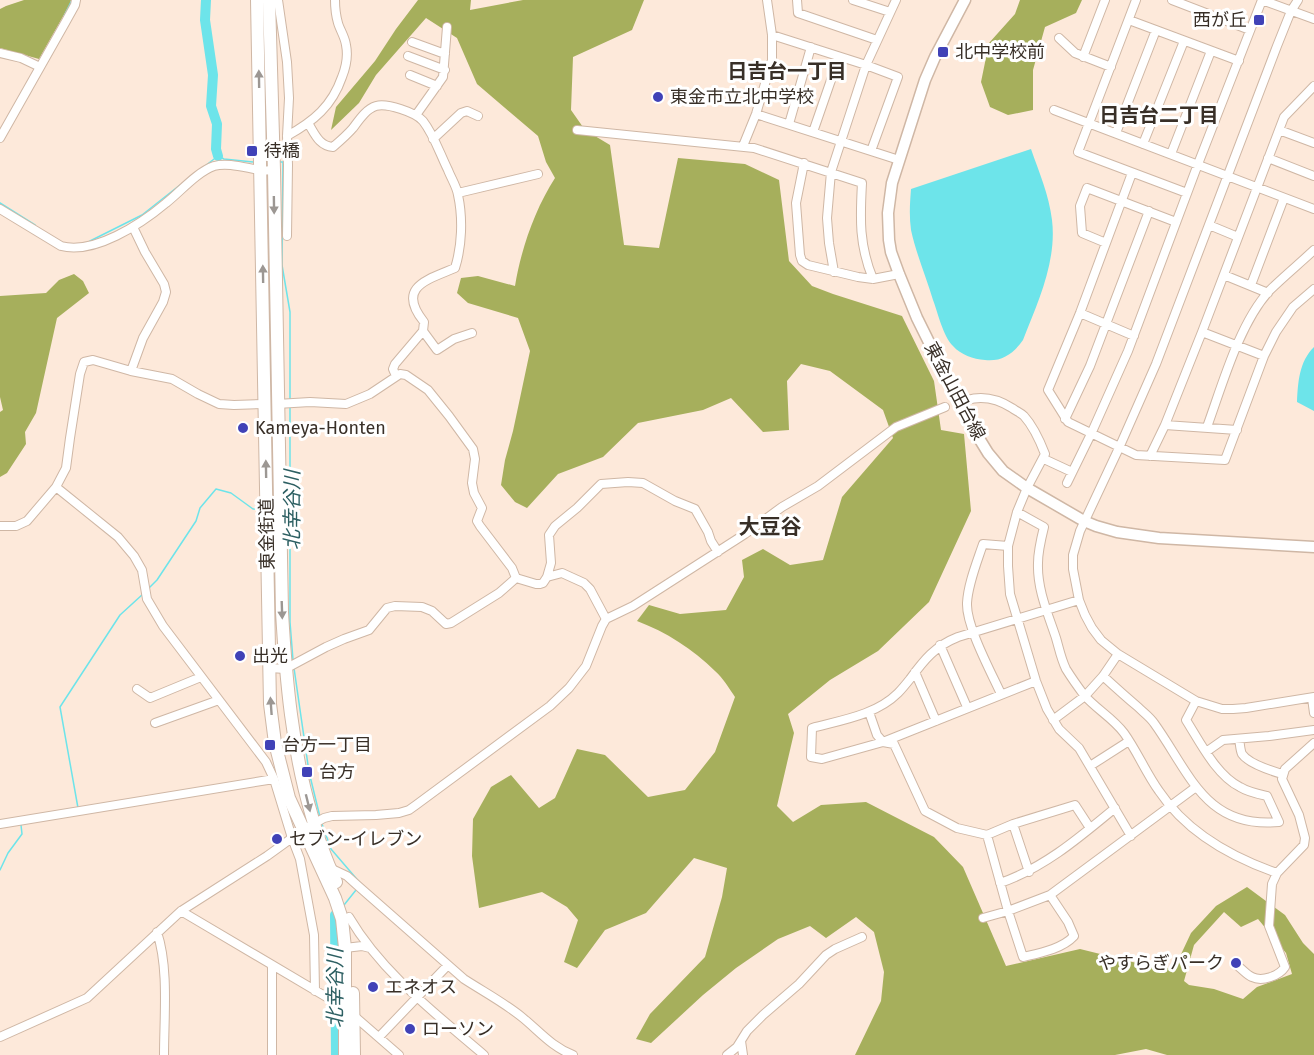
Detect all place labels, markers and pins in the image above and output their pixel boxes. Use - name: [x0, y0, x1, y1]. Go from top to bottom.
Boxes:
- place label: 西が丘: [1193, 9, 1247, 31]
- marker: 西が丘: [1252, 13, 1266, 27]
- place label: 北中学校前: [955, 41, 1045, 63]
- marker: 北中学校前: [936, 45, 950, 59]
- place label: 東金市立北中学校: [670, 86, 814, 108]
- marker: 東金市立北中学校: [651, 90, 665, 104]
- place label: 待橋: [264, 140, 300, 162]
- marker: 待橋: [245, 144, 259, 158]
- place label: Kameya-Honten: [255, 417, 386, 439]
- marker: Kameya-Honten: [236, 421, 250, 435]
- place label: 出光: [252, 645, 288, 667]
- marker: 出光: [233, 649, 247, 663]
- place label: 台方一丁目: [282, 734, 372, 756]
- marker: 台方一丁目: [263, 738, 277, 752]
- place label: 台方: [319, 761, 355, 783]
- marker: 台方: [300, 765, 314, 779]
- place label: セブン-イレブン: [289, 828, 422, 850]
- marker: セブン-イレブン: [270, 832, 284, 846]
- place label: やすらぎパーク: [1098, 952, 1224, 974]
- marker: やすらぎパーク: [1229, 956, 1243, 970]
- place label: エネオス: [385, 976, 457, 998]
- marker: エネオス: [366, 980, 380, 994]
- place label: ローソン: [422, 1018, 494, 1040]
- marker: ローソン: [403, 1022, 417, 1036]

